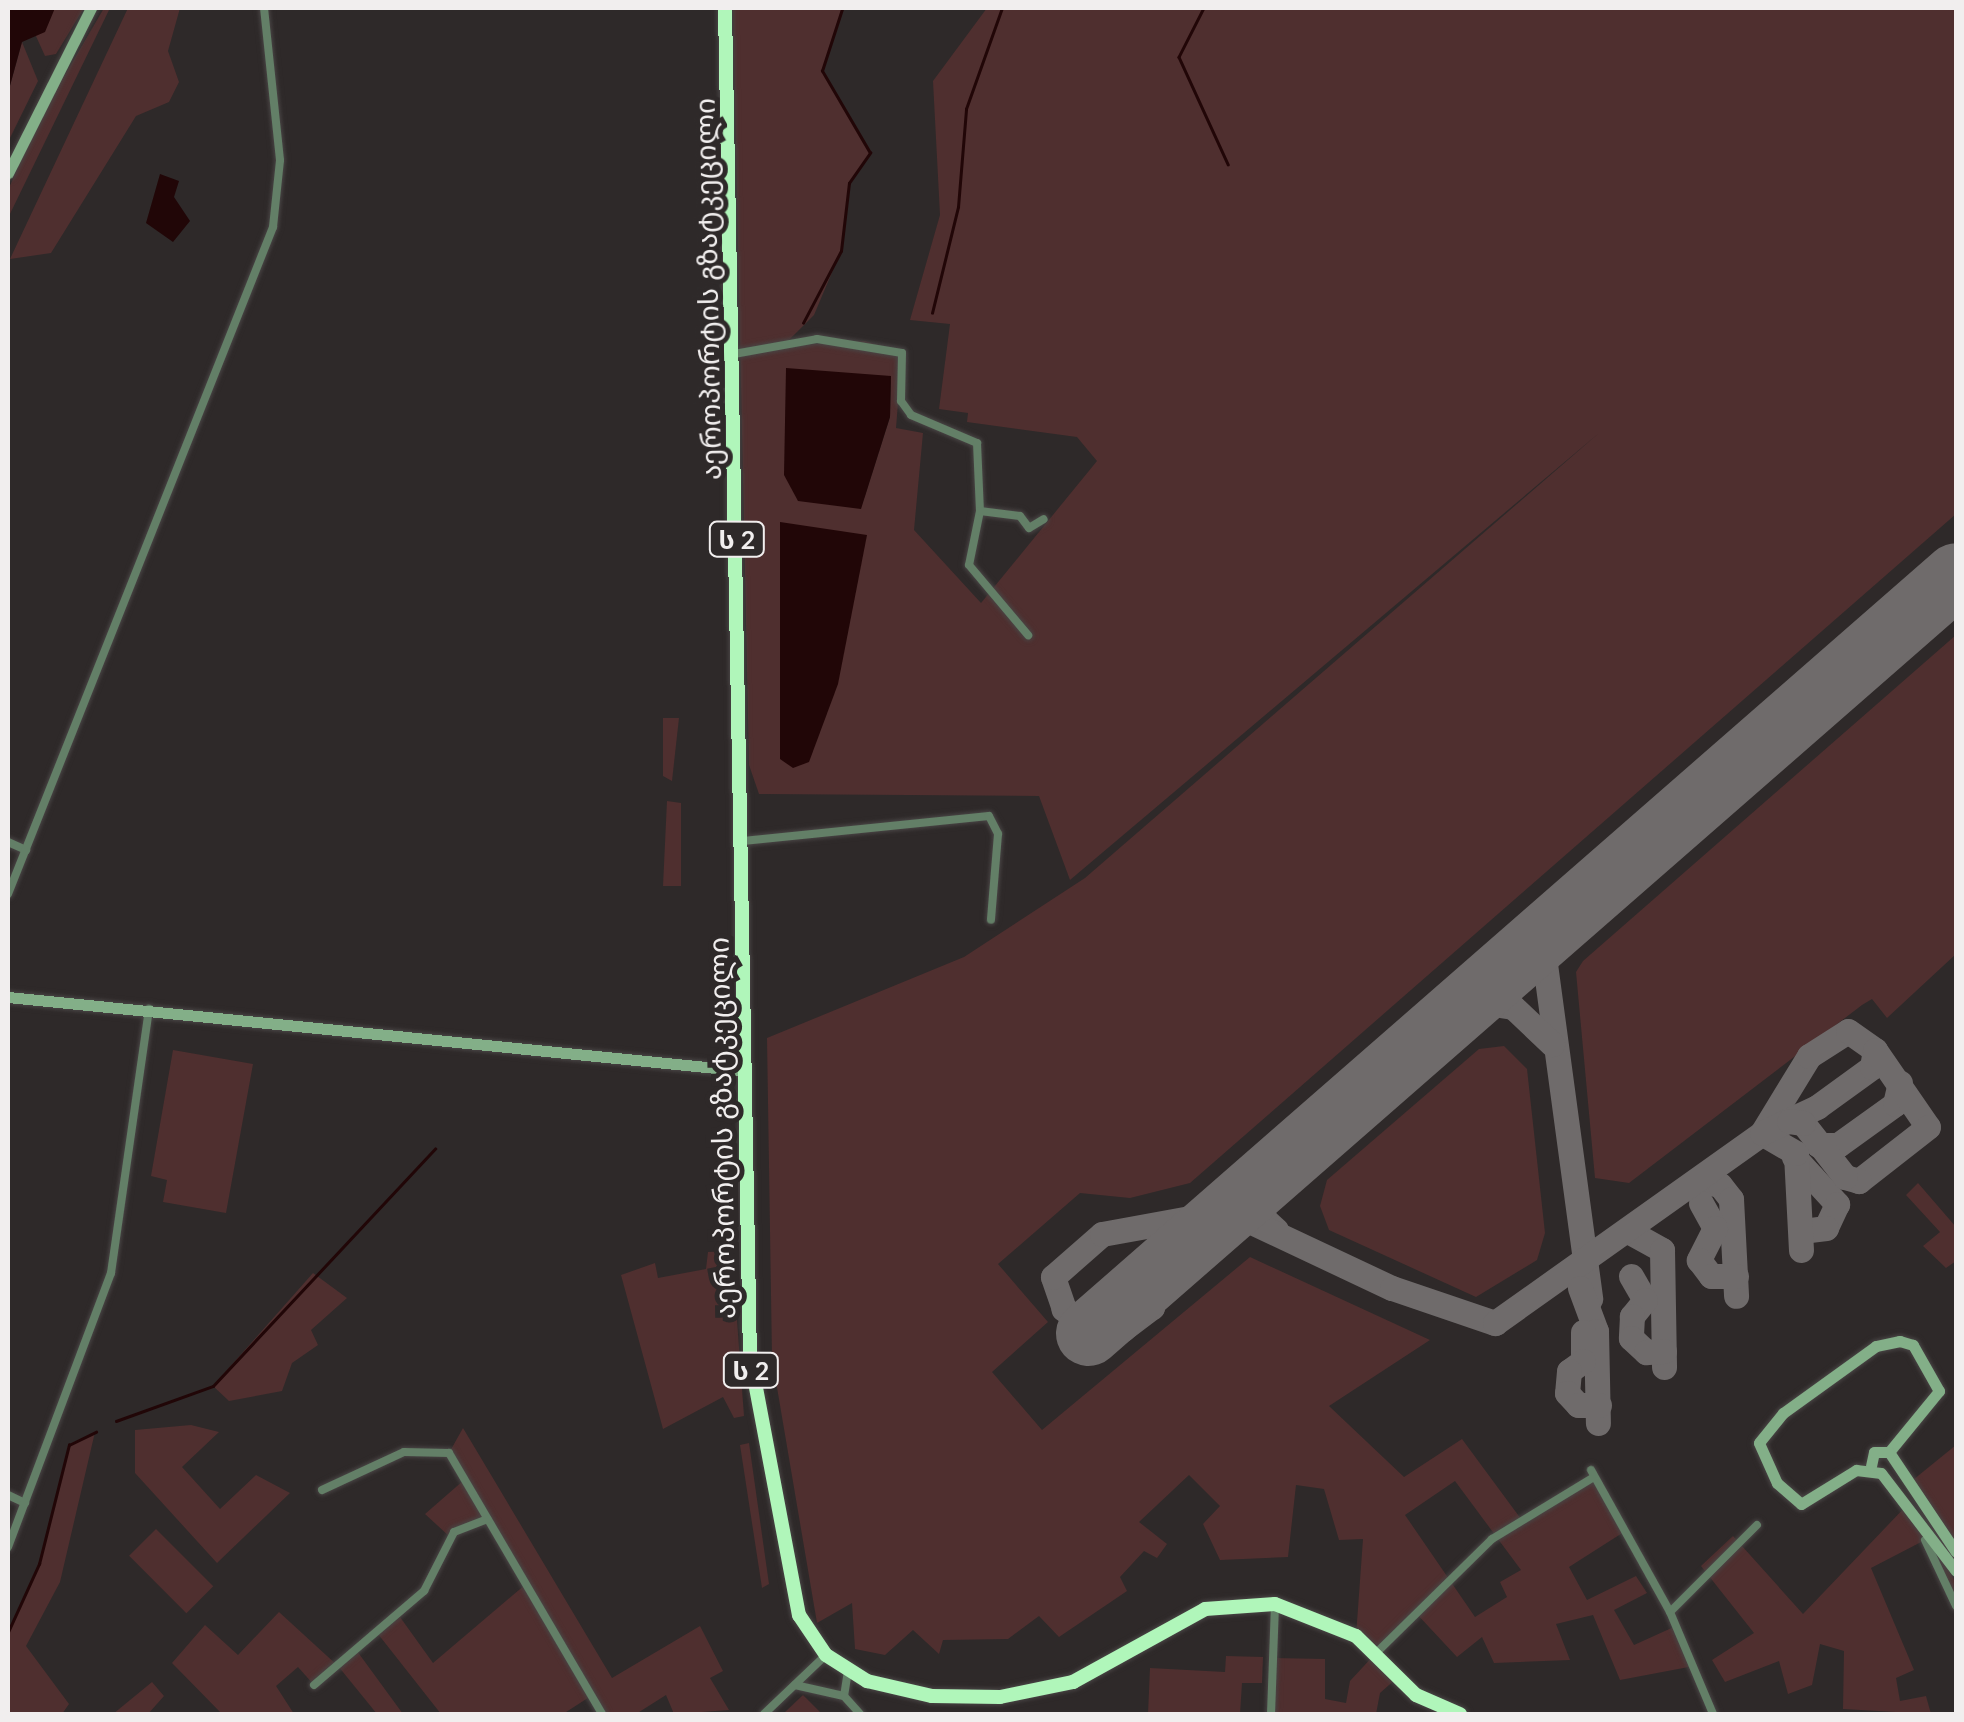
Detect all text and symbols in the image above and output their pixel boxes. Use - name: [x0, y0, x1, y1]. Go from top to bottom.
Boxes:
- street label: აეროპორტის გზატკეცილი: [687, 98, 727, 480]
- road number: ს 2: [707, 519, 767, 559]
- street label: აეროპორტის გზატკეცილი: [701, 937, 741, 1319]
- road number: ს 2: [721, 1350, 781, 1390]

